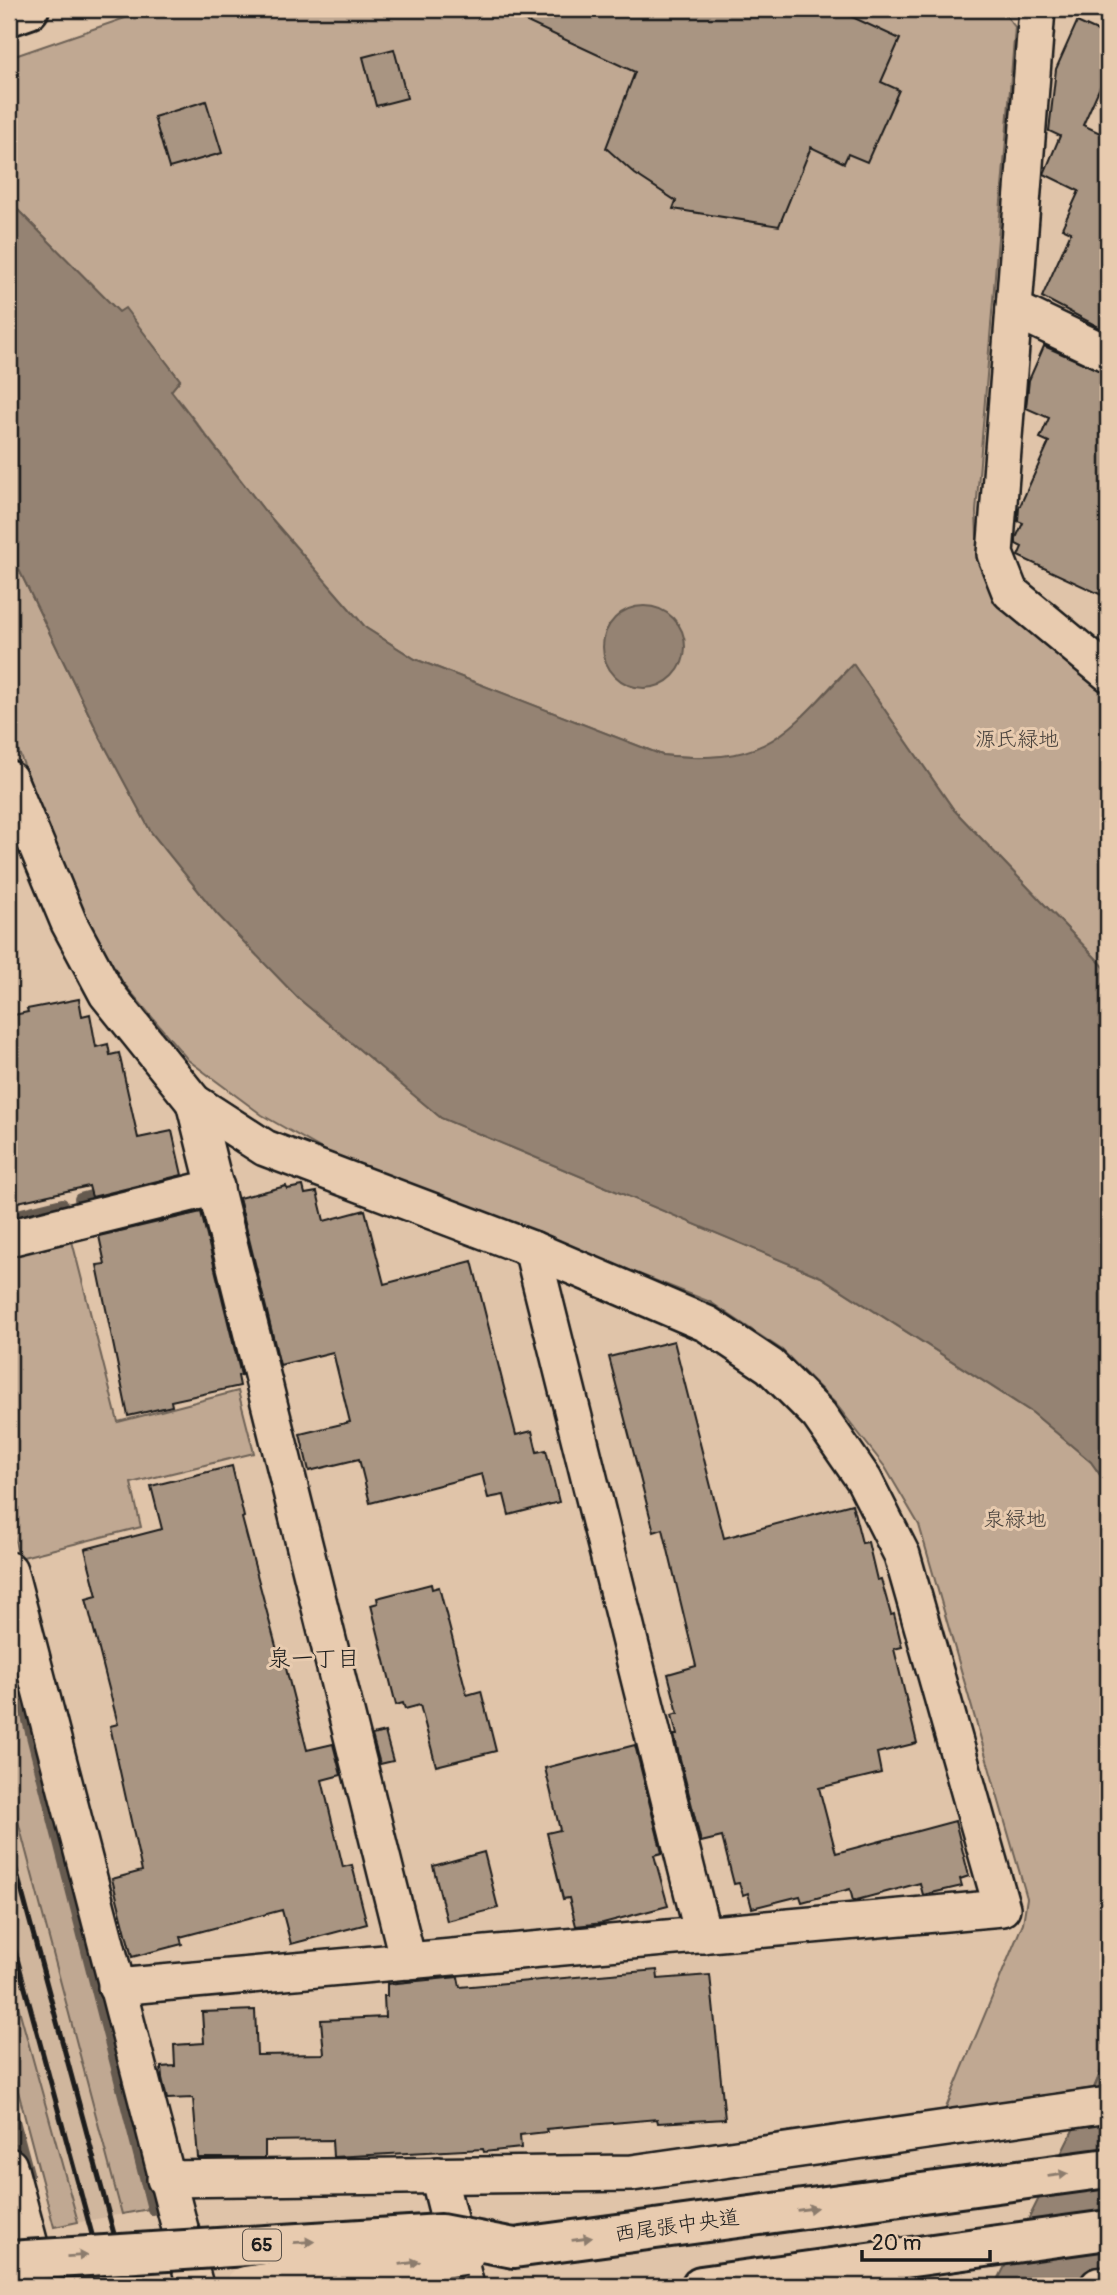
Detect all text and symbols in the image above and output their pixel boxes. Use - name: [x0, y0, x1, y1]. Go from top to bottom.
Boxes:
- park label: 源氏緑地: [975, 726, 1059, 753]
- park label: 泉緑地: [984, 1506, 1047, 1533]
- district label: 泉一丁目: [268, 1644, 360, 1673]
- one-way arrow: [1047, 2169, 1069, 2180]
- one-way arrow: [796, 2203, 818, 2214]
- street label: 西尾張中央道: [613, 2204, 741, 2248]
- scale bar: [862, 2218, 989, 2262]
- road number: 65: [243, 2230, 281, 2260]
- text: 20 m: [872, 2230, 921, 2257]
- one-way arrow: [571, 2233, 593, 2244]
- one-way arrow: [293, 2236, 315, 2247]
- one-way arrow: [66, 2250, 88, 2261]
- one-way arrow: [399, 2257, 421, 2268]

